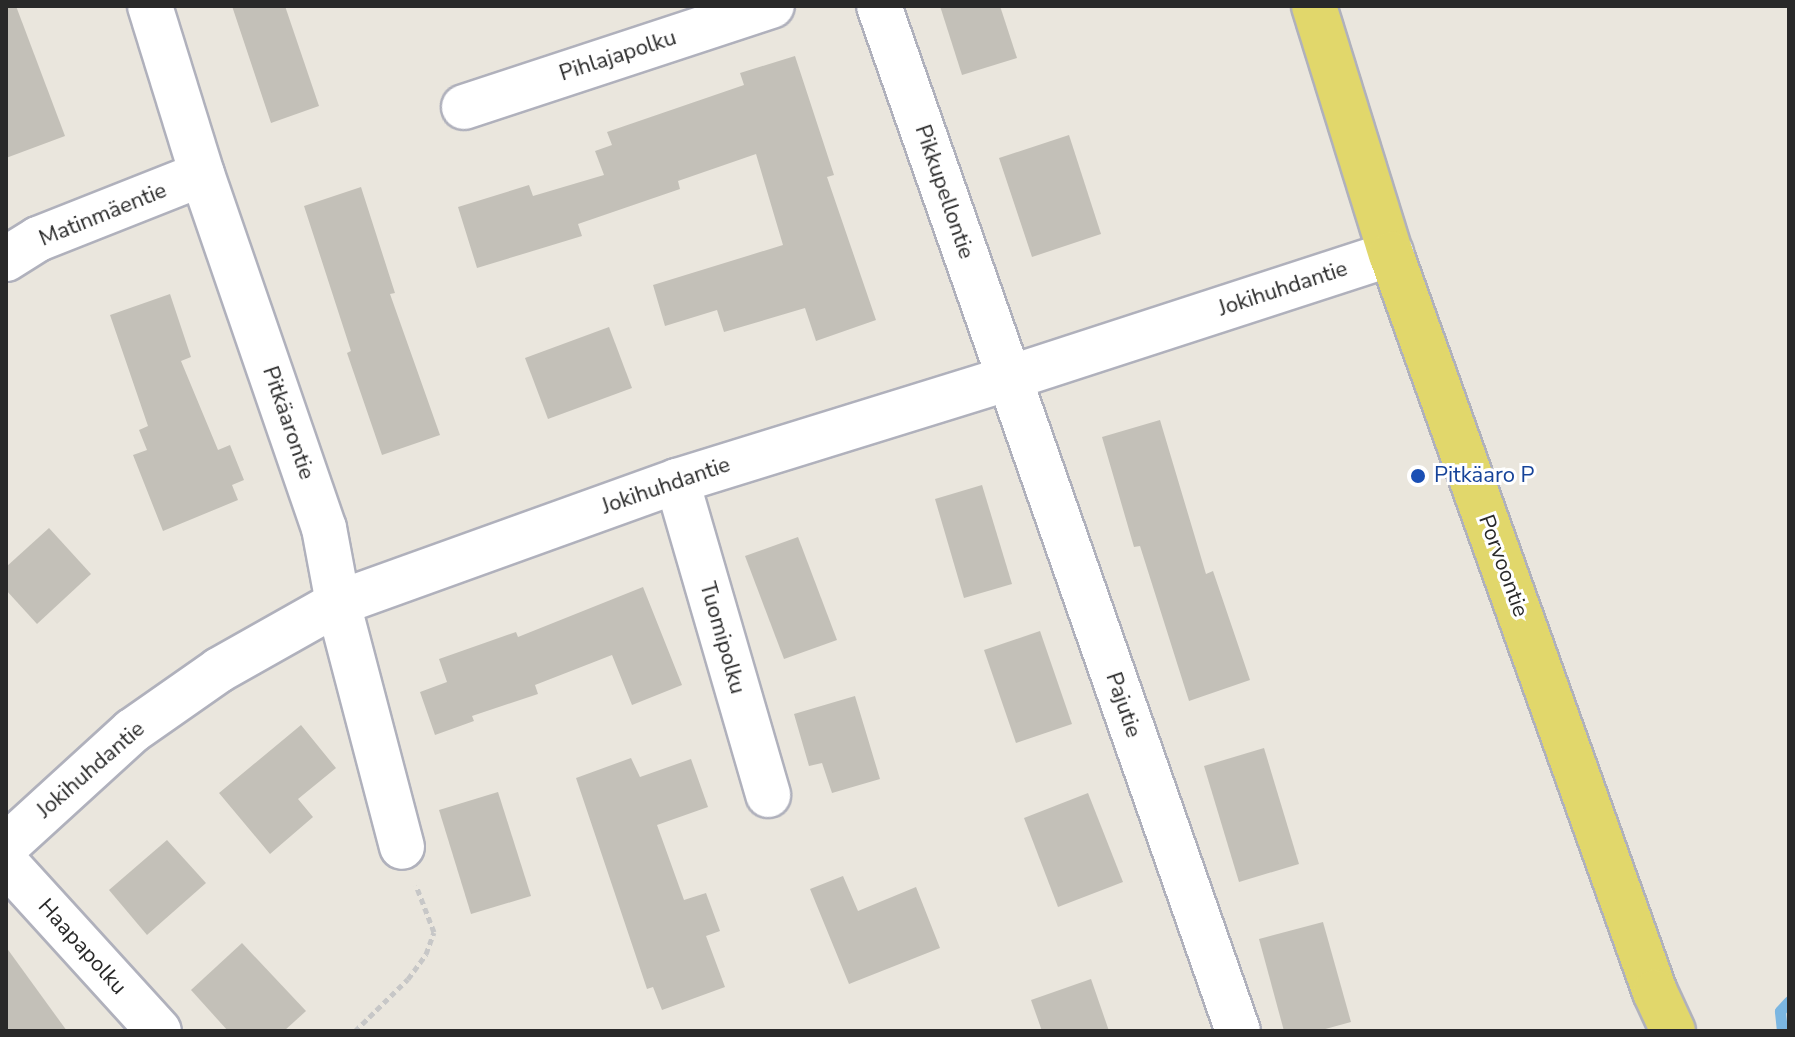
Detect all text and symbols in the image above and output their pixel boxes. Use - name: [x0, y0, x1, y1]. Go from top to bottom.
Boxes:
- street label: Pihlajapolku: [556, 25, 680, 87]
- street label: Pikkupellontie: [909, 121, 979, 263]
- street label: Matinmäentie: [35, 177, 171, 253]
- street label: Jokihuhdantie: [1215, 256, 1351, 322]
- street label: Pitkäarontie: [256, 363, 320, 483]
- street label: Jokihuhdantie: [598, 452, 734, 520]
- place label: Pitkäaro P: [1434, 463, 1534, 489]
- marker: Pitkäaro P: [1409, 467, 1427, 485]
- street label: Porvoontie: [1472, 511, 1534, 621]
- street label: Tuomipolku: [693, 579, 751, 697]
- street label: Pajutie: [1100, 669, 1146, 741]
- street label: Jokihuhdantie: [32, 716, 150, 824]
- street label: Haapapolku: [32, 894, 132, 1000]

